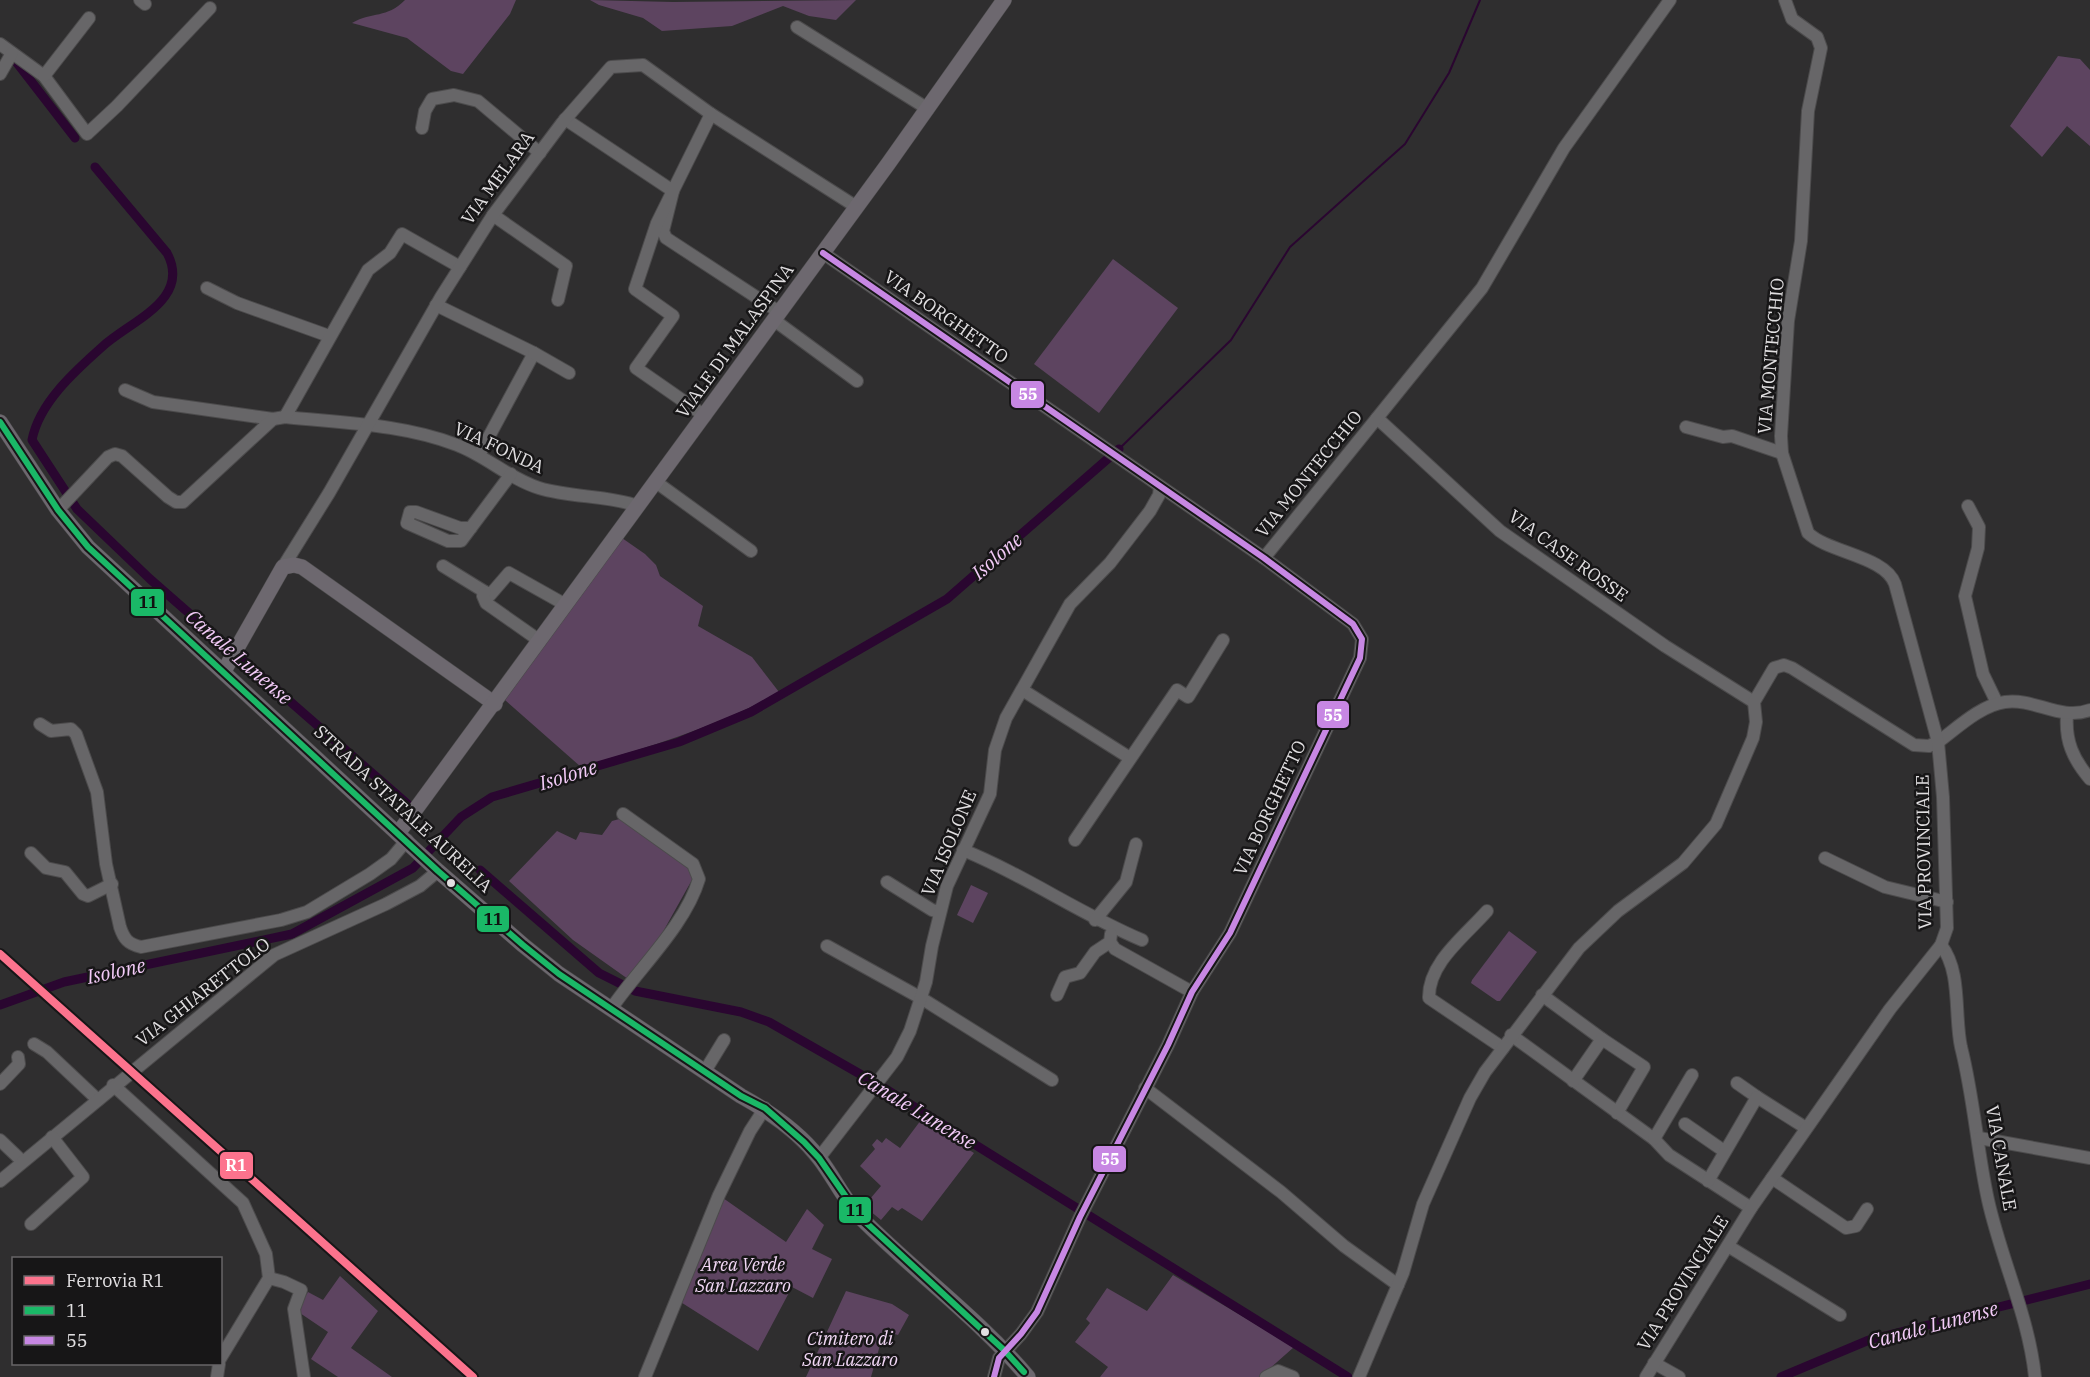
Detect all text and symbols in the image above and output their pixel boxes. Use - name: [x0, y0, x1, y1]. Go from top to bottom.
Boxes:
- street label: VIA MELARA: [456, 126, 540, 229]
- street label: VIALE DI MALASPINA: [671, 258, 799, 423]
- street label: VIA BORGHETTO: [880, 265, 1013, 368]
- street label: VIA MONTECCHIO: [1752, 277, 1789, 435]
- line badge: 55: [1010, 380, 1045, 409]
- text: 55: [1018, 384, 1038, 404]
- street label: VIA MONTECCHIO: [1250, 405, 1367, 542]
- street label: VIA FONDA: [450, 417, 549, 479]
- street label: VIA CASE ROSSE: [1504, 505, 1633, 607]
- water label: Isolone: [965, 526, 1028, 586]
- line badge: 11: [130, 588, 165, 617]
- text: 11: [138, 592, 158, 612]
- water label: Canale Lunense: [180, 603, 299, 711]
- line badge: 55: [1316, 700, 1350, 729]
- text: 55: [1323, 705, 1343, 725]
- street label: STRADA STATALE AURELIA: [309, 720, 498, 898]
- street label: VIA BORGHETTO: [1228, 736, 1311, 879]
- water label: Isolone: [535, 753, 600, 796]
- street label: VIA PROVINCIALE: [1911, 774, 1936, 930]
- street label: VIA ISOLONE: [916, 786, 981, 899]
- unlabelled marker: [445, 877, 457, 889]
- line badge: 11: [476, 905, 510, 933]
- text: 11: [483, 909, 503, 929]
- street label: VIA GHIARETTOLO: [131, 932, 274, 1051]
- water label: Isolone: [83, 951, 148, 990]
- water label: Canale Lunense: [853, 1064, 982, 1156]
- street label: VIA CANALE: [1981, 1103, 2022, 1213]
- line badge: 55: [1092, 1145, 1127, 1173]
- text: 55: [1100, 1149, 1120, 1169]
- line badge: R1: [219, 1151, 254, 1180]
- text: R1: [225, 1155, 247, 1175]
- line badge: 11: [838, 1196, 872, 1224]
- text: 11: [845, 1200, 865, 1220]
- street label: VIA PROVINCIALE: [1632, 1211, 1733, 1355]
- park label: Area Verde San Lazzaro: [694, 1253, 791, 1297]
- legend: [12, 1257, 222, 1365]
- text: Ferrovia R1: [66, 1269, 164, 1292]
- water label: Canale Lunense: [1865, 1294, 2001, 1355]
- text: 11: [66, 1299, 88, 1322]
- unlabelled marker: [979, 1326, 991, 1338]
- park label: Cimitero di San Lazzaro: [801, 1327, 898, 1371]
- text: 55: [66, 1329, 88, 1352]

